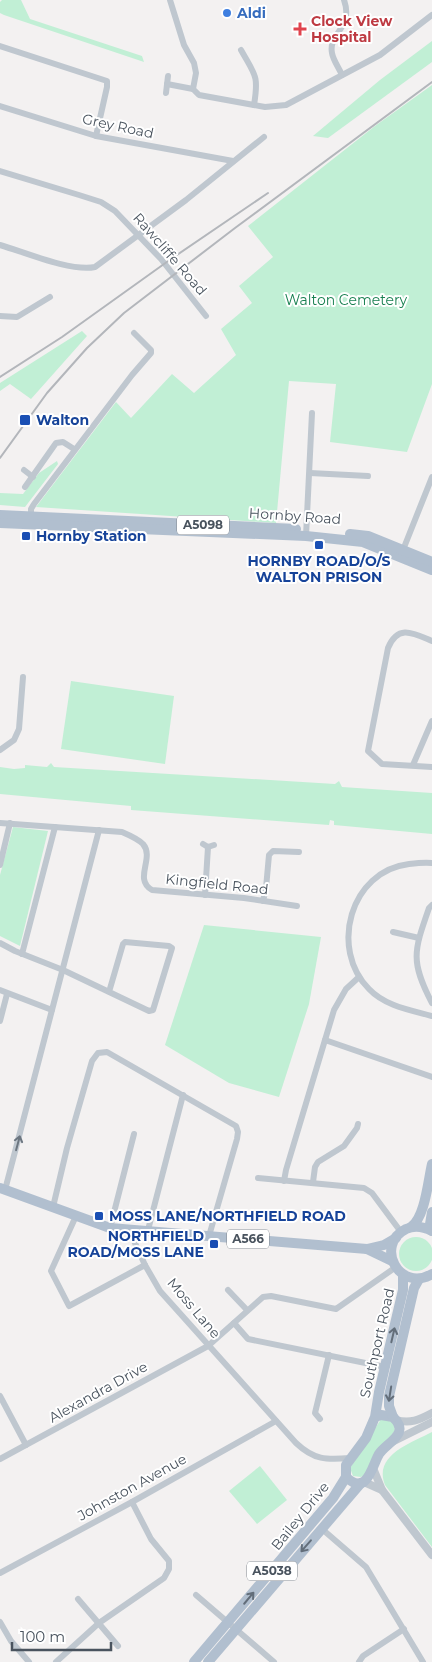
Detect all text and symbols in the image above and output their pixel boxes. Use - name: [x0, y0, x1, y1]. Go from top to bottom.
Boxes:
- place label: Aldi: [236, 4, 266, 22]
- marker: Aldi: [221, 7, 233, 19]
- place label: Clock View Hospital: [311, 12, 393, 46]
- marker: Clock View Hospital: [293, 22, 307, 36]
- street label: Grey Road: [81, 110, 155, 142]
- street label: Rawcliffe Road: [129, 209, 211, 299]
- park label: Walton Cemetery: [285, 291, 408, 309]
- place label: Walton: [36, 411, 89, 429]
- marker: Walton: [18, 413, 32, 427]
- street label: Hornby Road: [248, 504, 342, 528]
- road number: A5098: [177, 516, 229, 534]
- place label: Hornby Station: [36, 527, 146, 545]
- marker: Hornby Station: [20, 530, 32, 542]
- marker: HORNBY ROAD/O/S WALTON PRISON: [313, 539, 325, 551]
- place label: HORNBY ROAD/O/S WALTON PRISON: [247, 552, 391, 586]
- street label: Kingfield Road: [165, 870, 269, 898]
- one-way arrow: [13, 1136, 23, 1152]
- place label: MOSS LANE/NORTHFIELD ROAD: [109, 1207, 346, 1225]
- marker: MOSS LANE/NORTHFIELD ROAD: [93, 1210, 105, 1222]
- place label: NORTHFIELD ROAD/MOSS LANE: [68, 1227, 204, 1261]
- road number: A566: [227, 1230, 269, 1248]
- marker: NORTHFIELD ROAD/MOSS LANE: [208, 1238, 220, 1250]
- street label: Moss Lane: [163, 1274, 225, 1342]
- street label: Southport Road: [356, 1286, 398, 1400]
- one-way arrow: [389, 1327, 398, 1343]
- street label: Alexandra Drive: [45, 1357, 151, 1427]
- one-way arrow: [385, 1385, 395, 1401]
- street label: Johnston Avenue: [74, 1450, 190, 1525]
- street label: Bailey Drive: [267, 1478, 333, 1554]
- one-way arrow: [301, 1540, 312, 1553]
- road number: A5038: [247, 1562, 297, 1580]
- one-way arrow: [243, 1592, 254, 1605]
- scale bar: [12, 1620, 111, 1652]
- text: 100 m: [20, 1627, 65, 1646]

